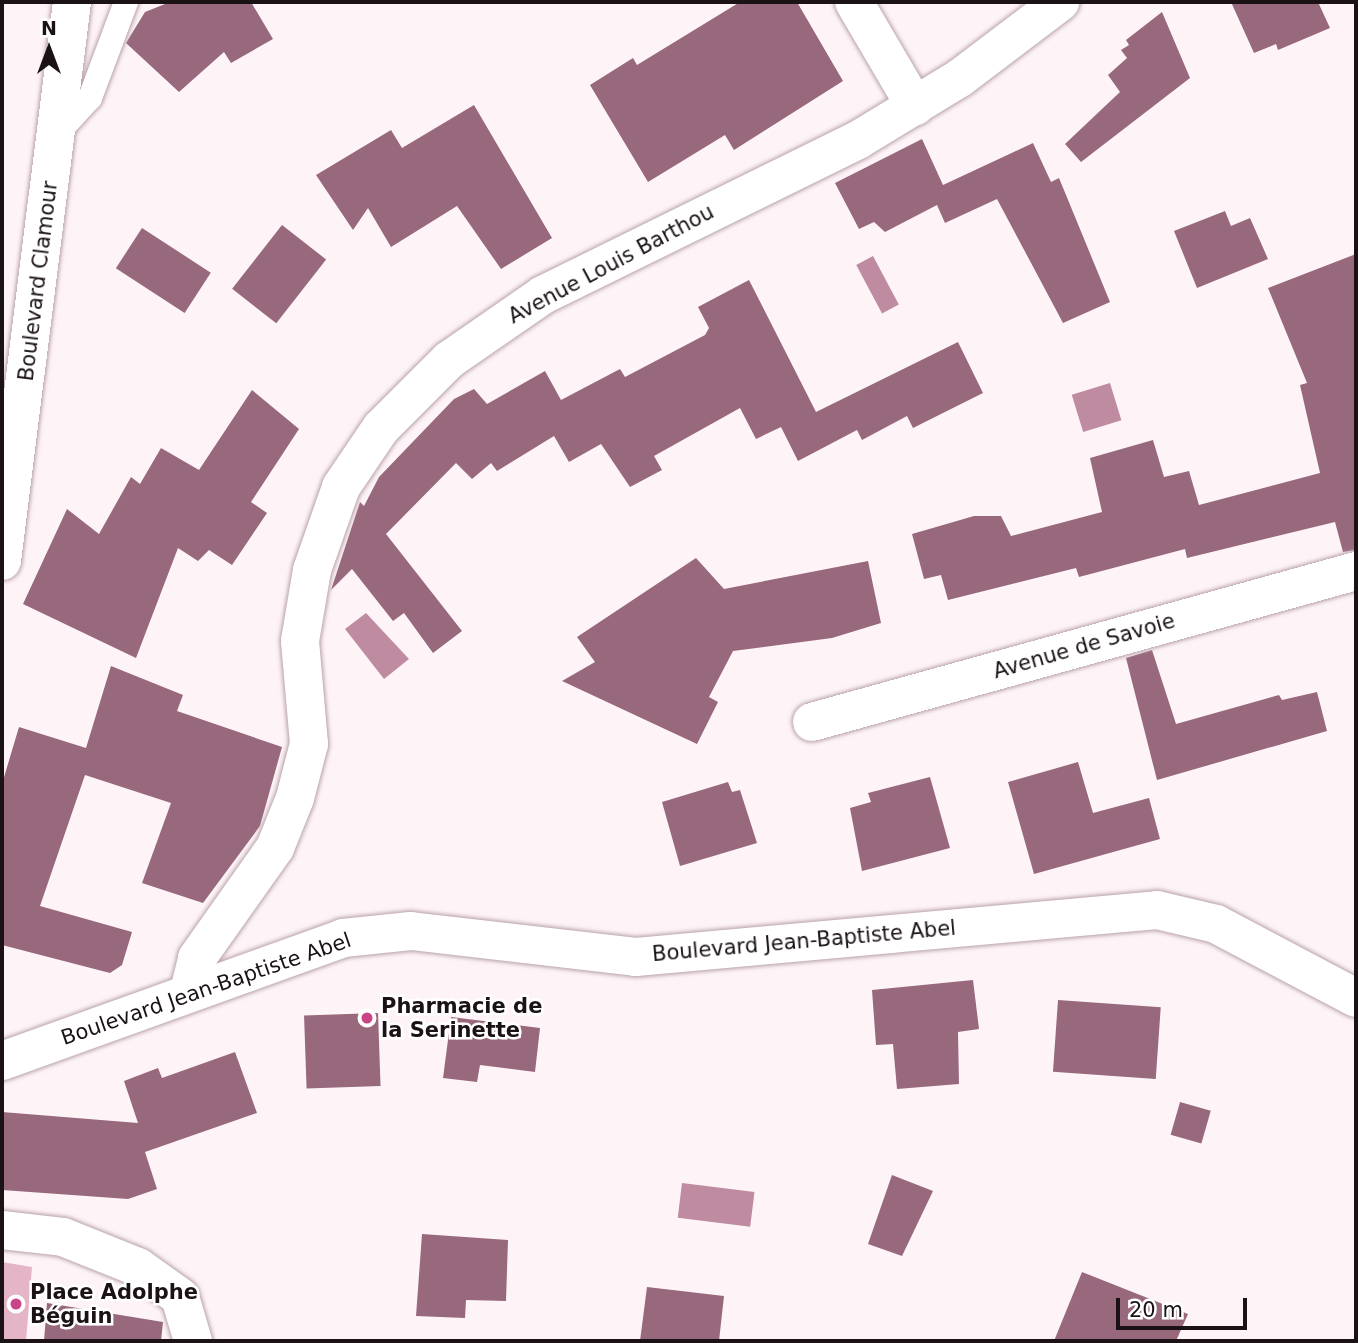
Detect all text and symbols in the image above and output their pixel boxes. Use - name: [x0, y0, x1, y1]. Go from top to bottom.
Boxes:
- north arrow: [14, 14, 84, 84]
- text: N: [41, 17, 57, 39]
- street label: Boulevard Clamour: [13, 179, 63, 383]
- street label: Avenue Louis Barthou: [504, 199, 718, 329]
- street label: Avenue de Savoie: [990, 608, 1178, 684]
- street label: Boulevard Jean-Baptiste Abel: [651, 915, 957, 967]
- street label: Boulevard Jean-Baptiste Abel: [58, 927, 354, 1051]
- place label: Pharmacie de la Serinette: [381, 993, 542, 1043]
- marker: Pharmacie de la Serinette: [359, 1010, 375, 1026]
- place label: Place Adolphe Béguin: [30, 1279, 198, 1329]
- scale bar: [1120, 1284, 1251, 1328]
- marker: Place Adolphe Béguin: [8, 1296, 24, 1312]
- text: 20 m: [1129, 1298, 1183, 1322]

